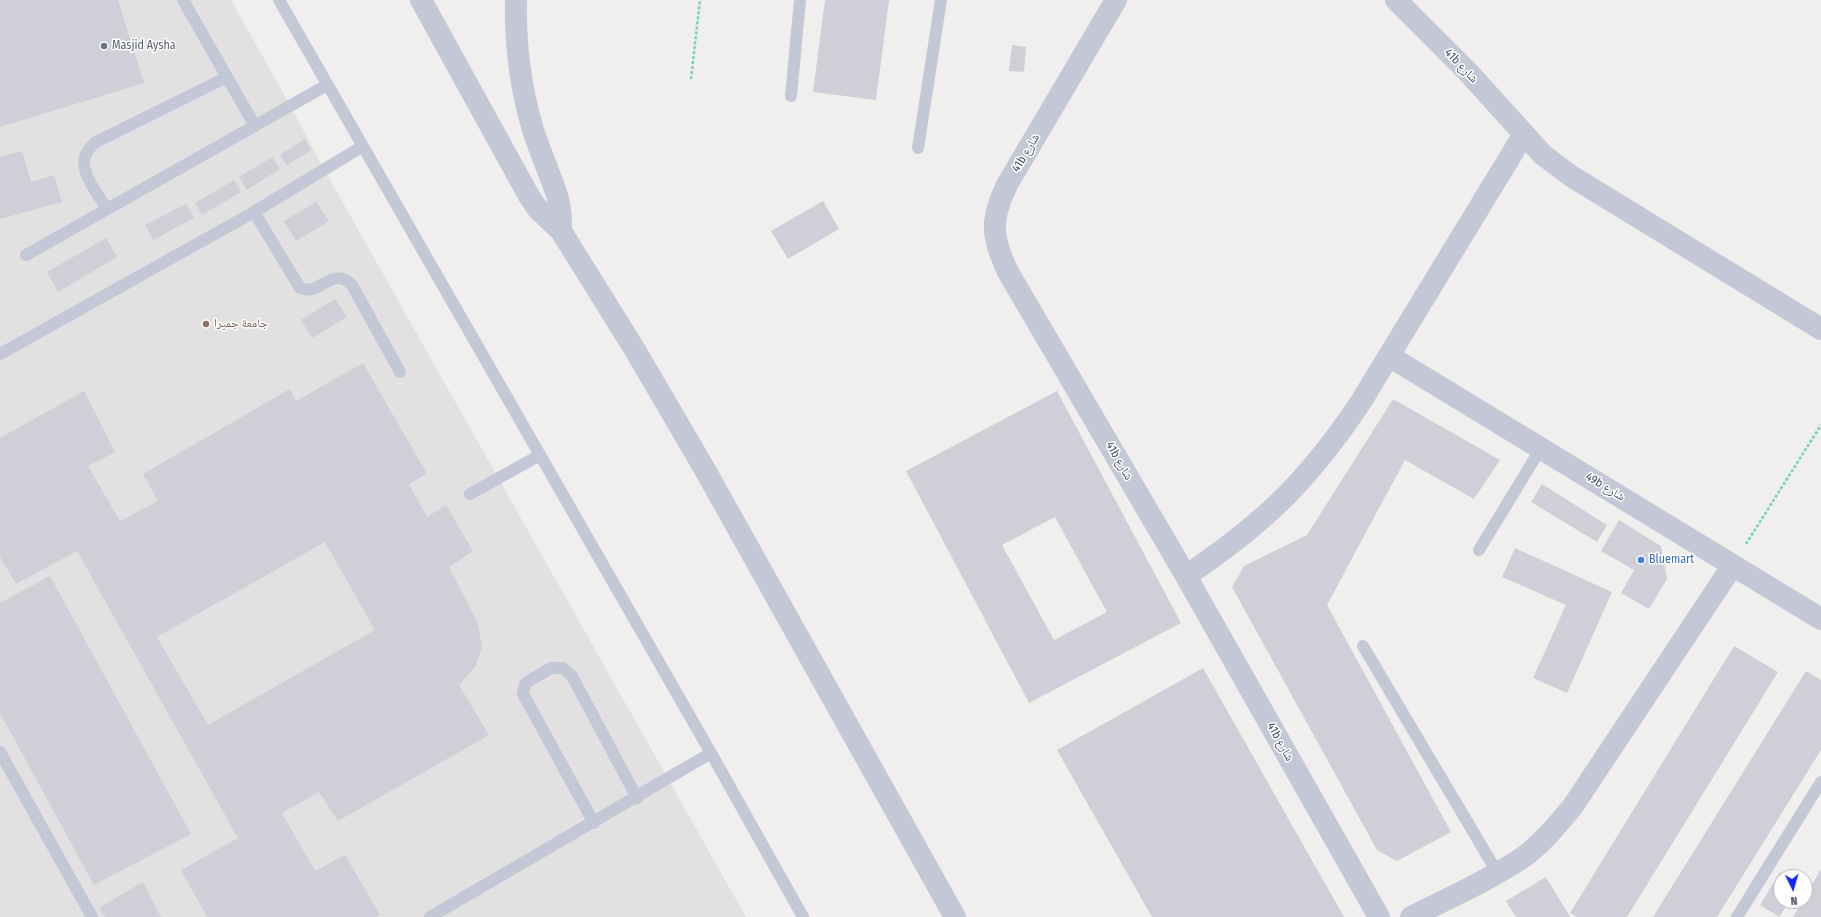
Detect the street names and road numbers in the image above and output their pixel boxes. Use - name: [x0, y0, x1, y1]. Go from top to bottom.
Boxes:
- street label: 41b شارع: [1441, 46, 1481, 86]
- street label: 41b شارع: [1009, 131, 1043, 175]
- street label: 41b شارع: [1102, 439, 1136, 483]
- street label: 49b شارع: [1583, 470, 1627, 504]
- street label: 41b شارع: [1264, 720, 1296, 764]

